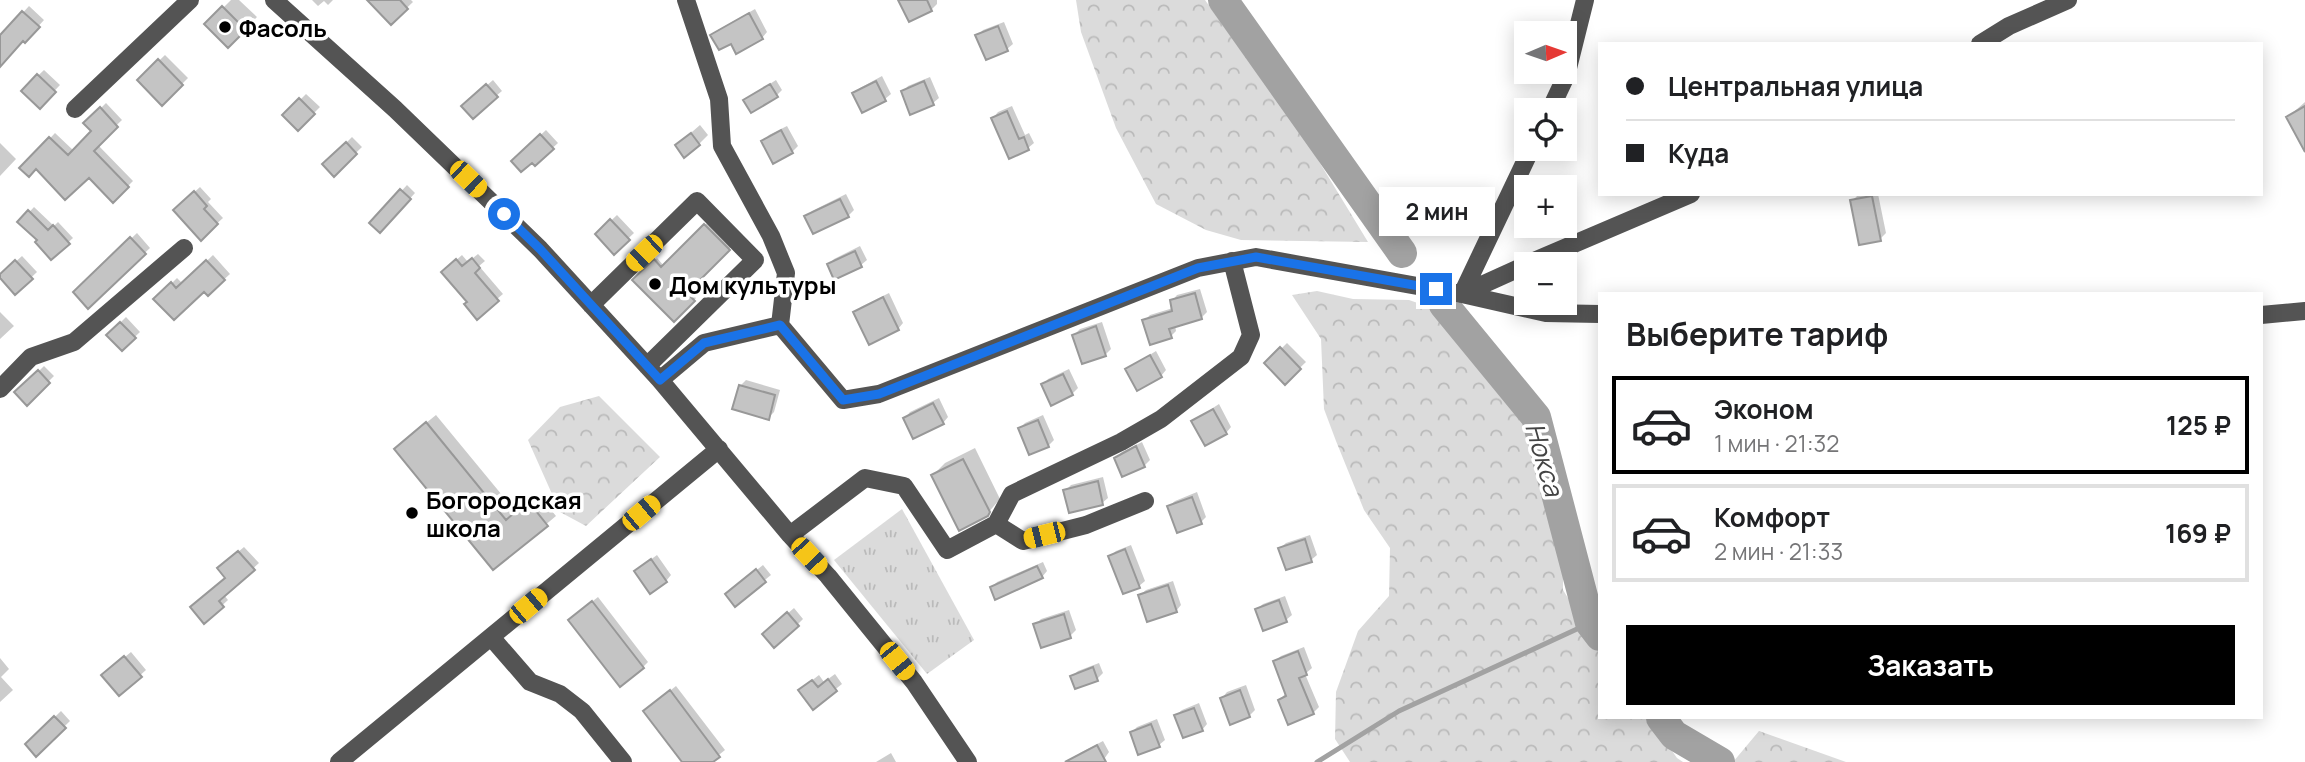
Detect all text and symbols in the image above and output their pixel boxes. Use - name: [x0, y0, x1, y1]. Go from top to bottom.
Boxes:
- place label: Фасоль: [239, 11, 327, 44]
- marker: Фасоль: [217, 19, 233, 35]
- north arrow: [1514, 21, 1577, 84]
- map controls: [1514, 21, 1577, 315]
- text: Центральная улица: [1668, 68, 1923, 104]
- button: locate: [1514, 98, 1577, 161]
- text: Куда: [1668, 135, 1729, 171]
- car: [446, 157, 491, 201]
- button: +: [1514, 175, 1577, 238]
- callout: 2 мин: [1378, 188, 1494, 236]
- text: 2 мин: [1405, 195, 1469, 227]
- route start: [488, 198, 520, 230]
- car: [622, 231, 667, 275]
- button: −: [1514, 252, 1577, 315]
- place label: Дом культуры: [669, 268, 836, 301]
- route end: [1420, 273, 1452, 305]
- marker: Дом культуры: [647, 276, 663, 292]
- text: Выберите тариф: [1626, 312, 1888, 356]
- text: Эконом: [1714, 391, 1814, 427]
- icon: car: [1630, 394, 1693, 457]
- text: 125 ₽: [2166, 407, 2231, 443]
- water label: Нокса: [1517, 418, 1573, 501]
- text: 1 мин · 21:32: [1714, 427, 1839, 459]
- place label: Богородская школа: [426, 483, 582, 544]
- car: [619, 491, 664, 535]
- text: Комфорт: [1714, 499, 1830, 535]
- icon: car: [1630, 502, 1693, 565]
- marker: Богородская школа: [404, 505, 420, 521]
- text: 169 ₽: [2165, 515, 2231, 551]
- car: [1022, 520, 1067, 550]
- car: [787, 533, 832, 579]
- text: 2 мин · 21:33: [1714, 535, 1843, 567]
- car: [506, 584, 551, 628]
- button: Заказать: [1626, 625, 2235, 705]
- car: [876, 638, 919, 684]

